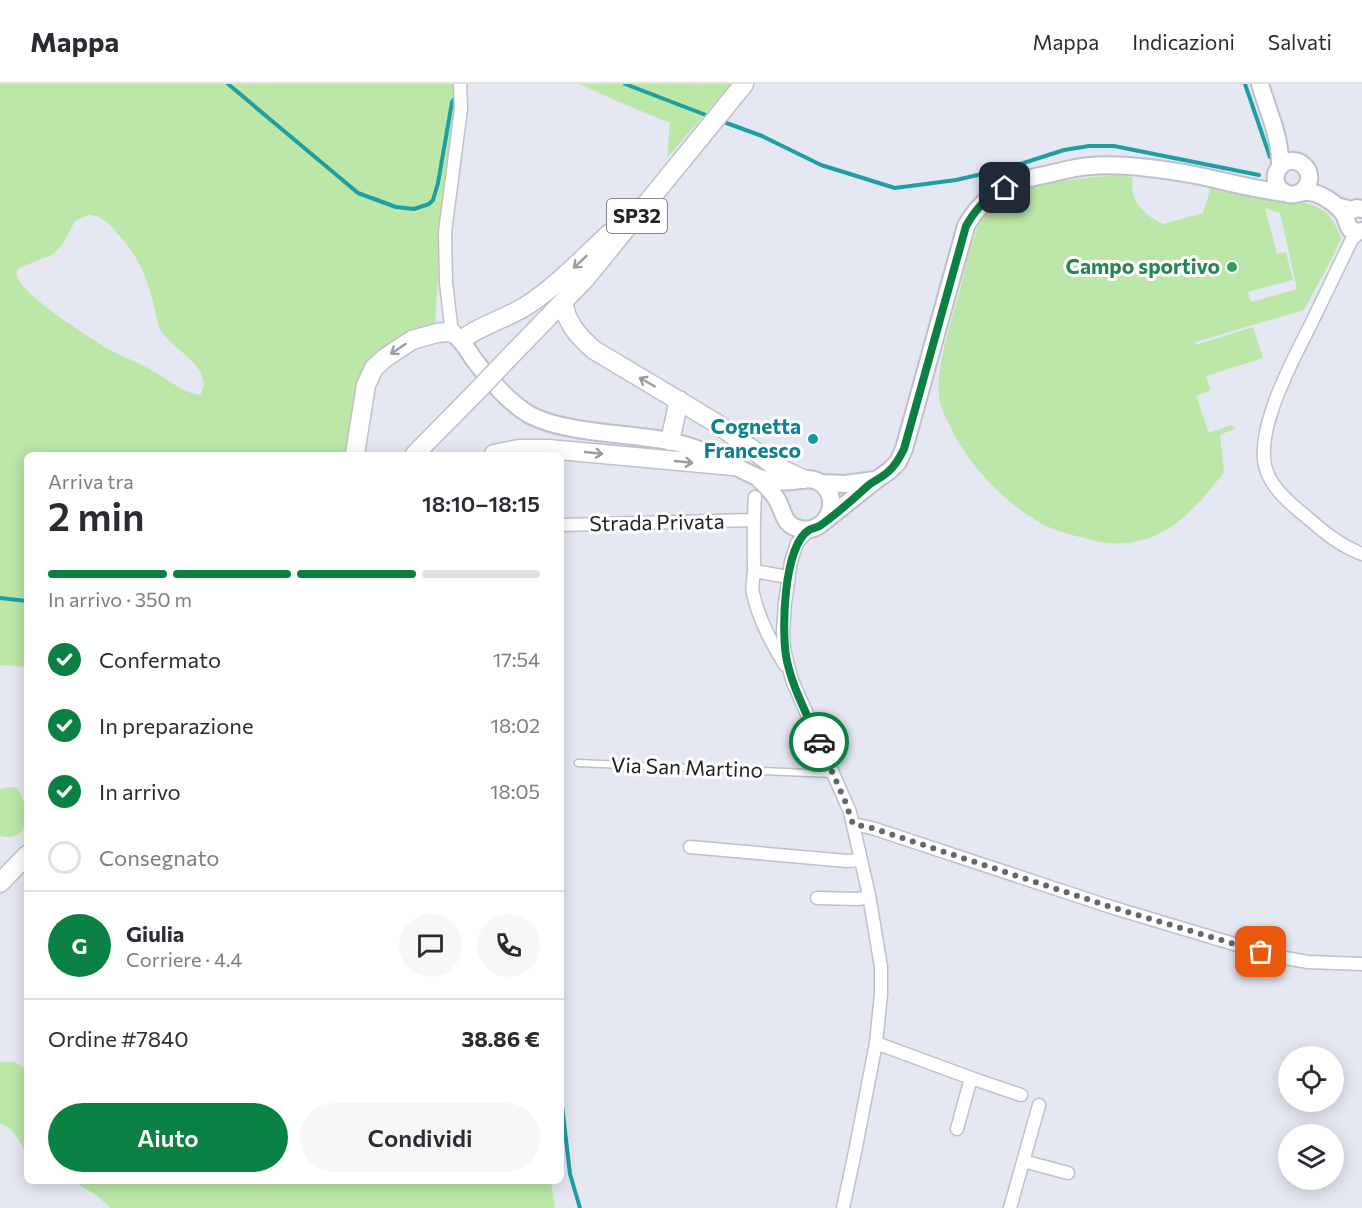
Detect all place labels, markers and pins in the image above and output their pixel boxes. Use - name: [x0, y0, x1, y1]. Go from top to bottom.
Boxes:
- pin: [979, 162, 1030, 213]
- place label: Campo sportivo: [1066, 253, 1220, 278]
- marker: Campo sportivo: [1225, 260, 1239, 274]
- place label: Cognetta Francesco: [704, 413, 801, 462]
- marker: Cognetta Francesco: [806, 432, 820, 446]
- pin: [1235, 926, 1286, 977]

